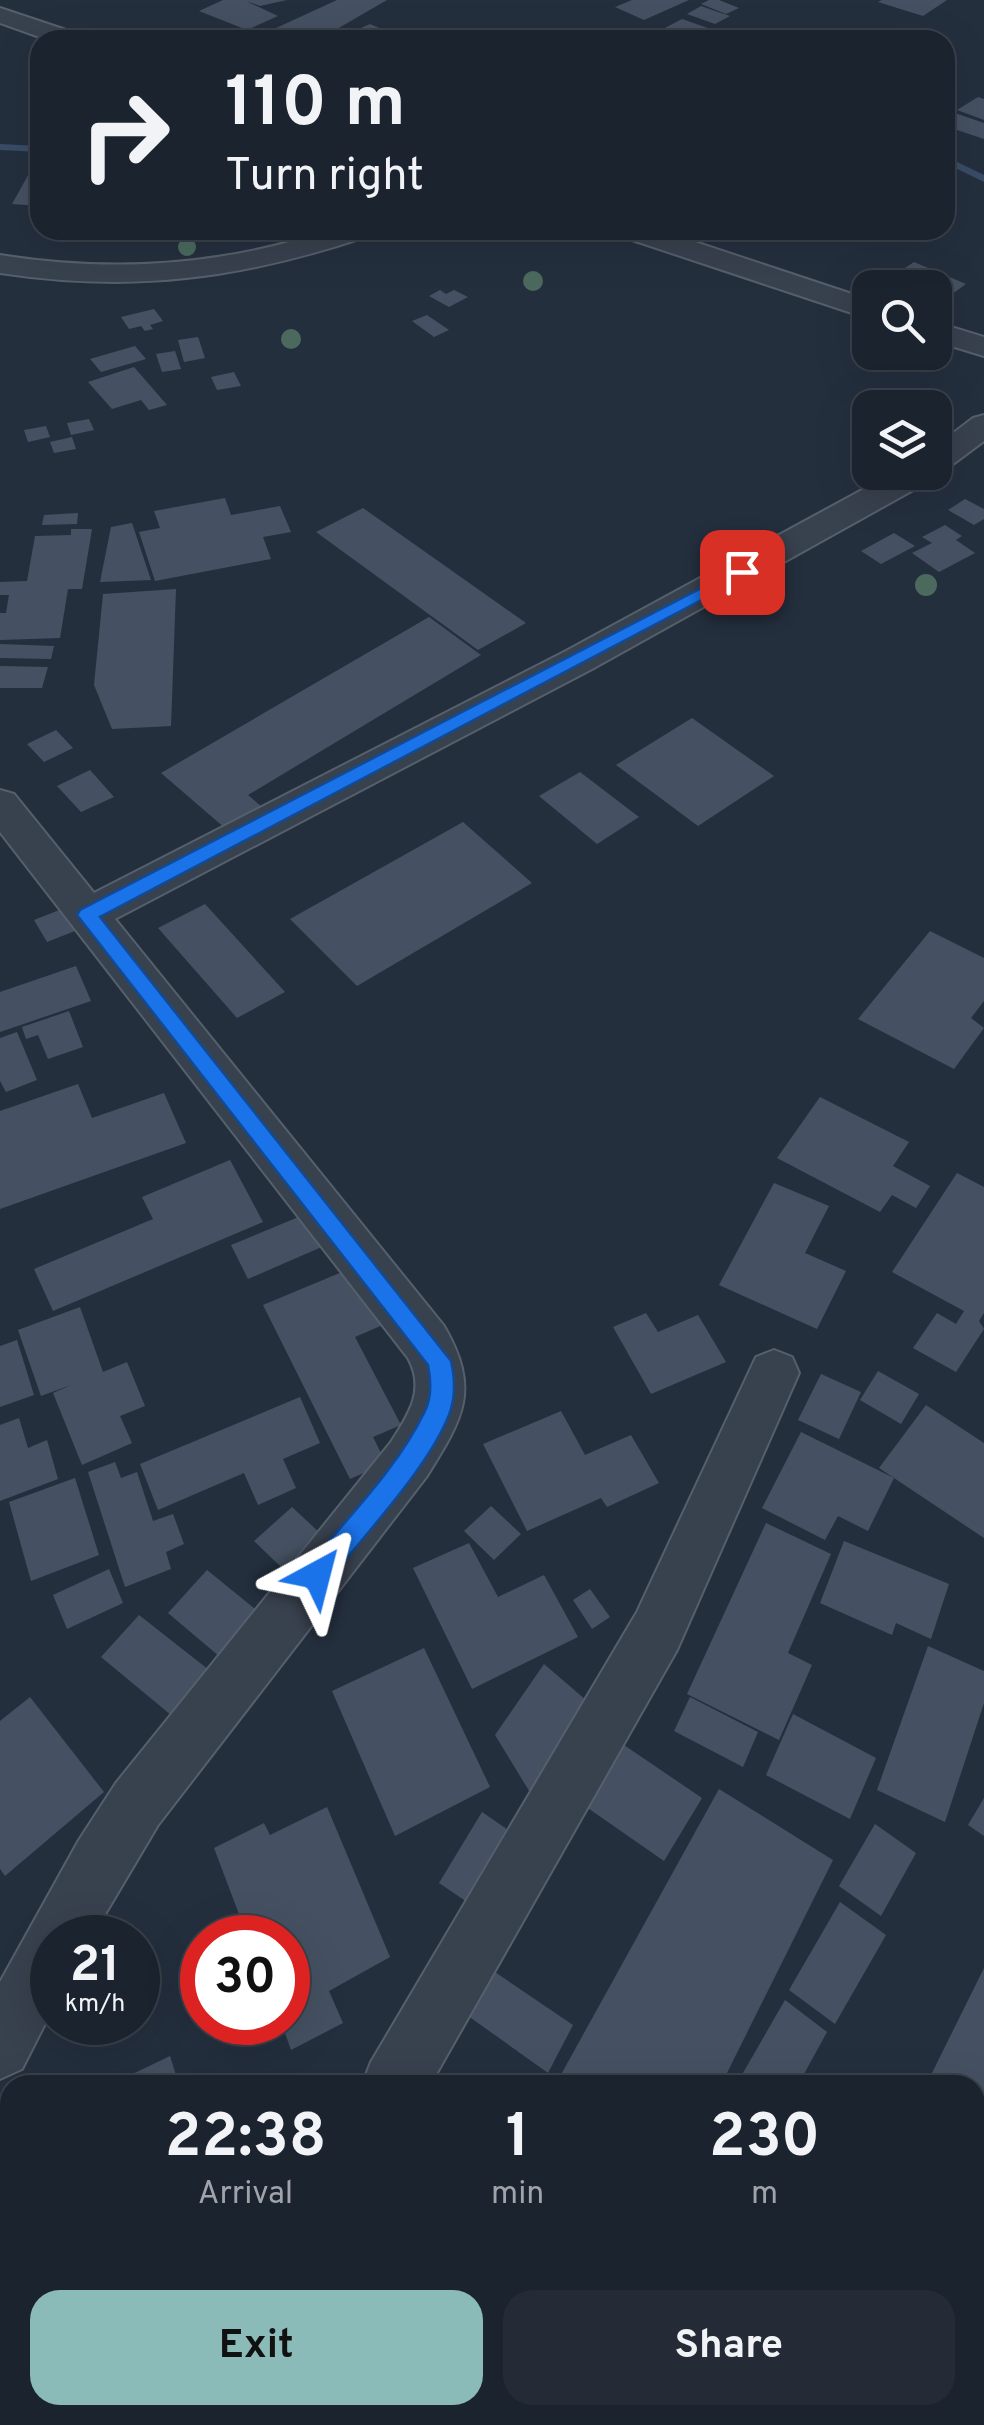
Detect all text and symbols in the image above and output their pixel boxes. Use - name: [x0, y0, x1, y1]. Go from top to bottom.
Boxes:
- text: 110 m: [225, 62, 406, 151]
- icon: right: [60, 70, 190, 200]
- text: Turn right: [225, 149, 424, 206]
- map controls: [852, 270, 952, 490]
- button: search: [852, 270, 952, 370]
- button: layers: [852, 390, 952, 490]
- pin: [700, 530, 785, 615]
- icon: arrive: [715, 545, 770, 600]
- position arrow: [265, 1523, 369, 1627]
- speed limit sign: 30: [180, 1915, 310, 2045]
- text: 21: [70, 1936, 120, 1999]
- text: km/h: [65, 1989, 125, 2021]
- text: 22:38: [165, 2102, 326, 2178]
- text: 1: [506, 2102, 530, 2178]
- text: 230: [709, 2102, 820, 2178]
- text: Arrival: [198, 2175, 293, 2215]
- text: min: [491, 2175, 544, 2215]
- text: m: [751, 2175, 778, 2215]
- button: Exit: [30, 2290, 483, 2405]
- button: Share: [503, 2290, 955, 2405]

